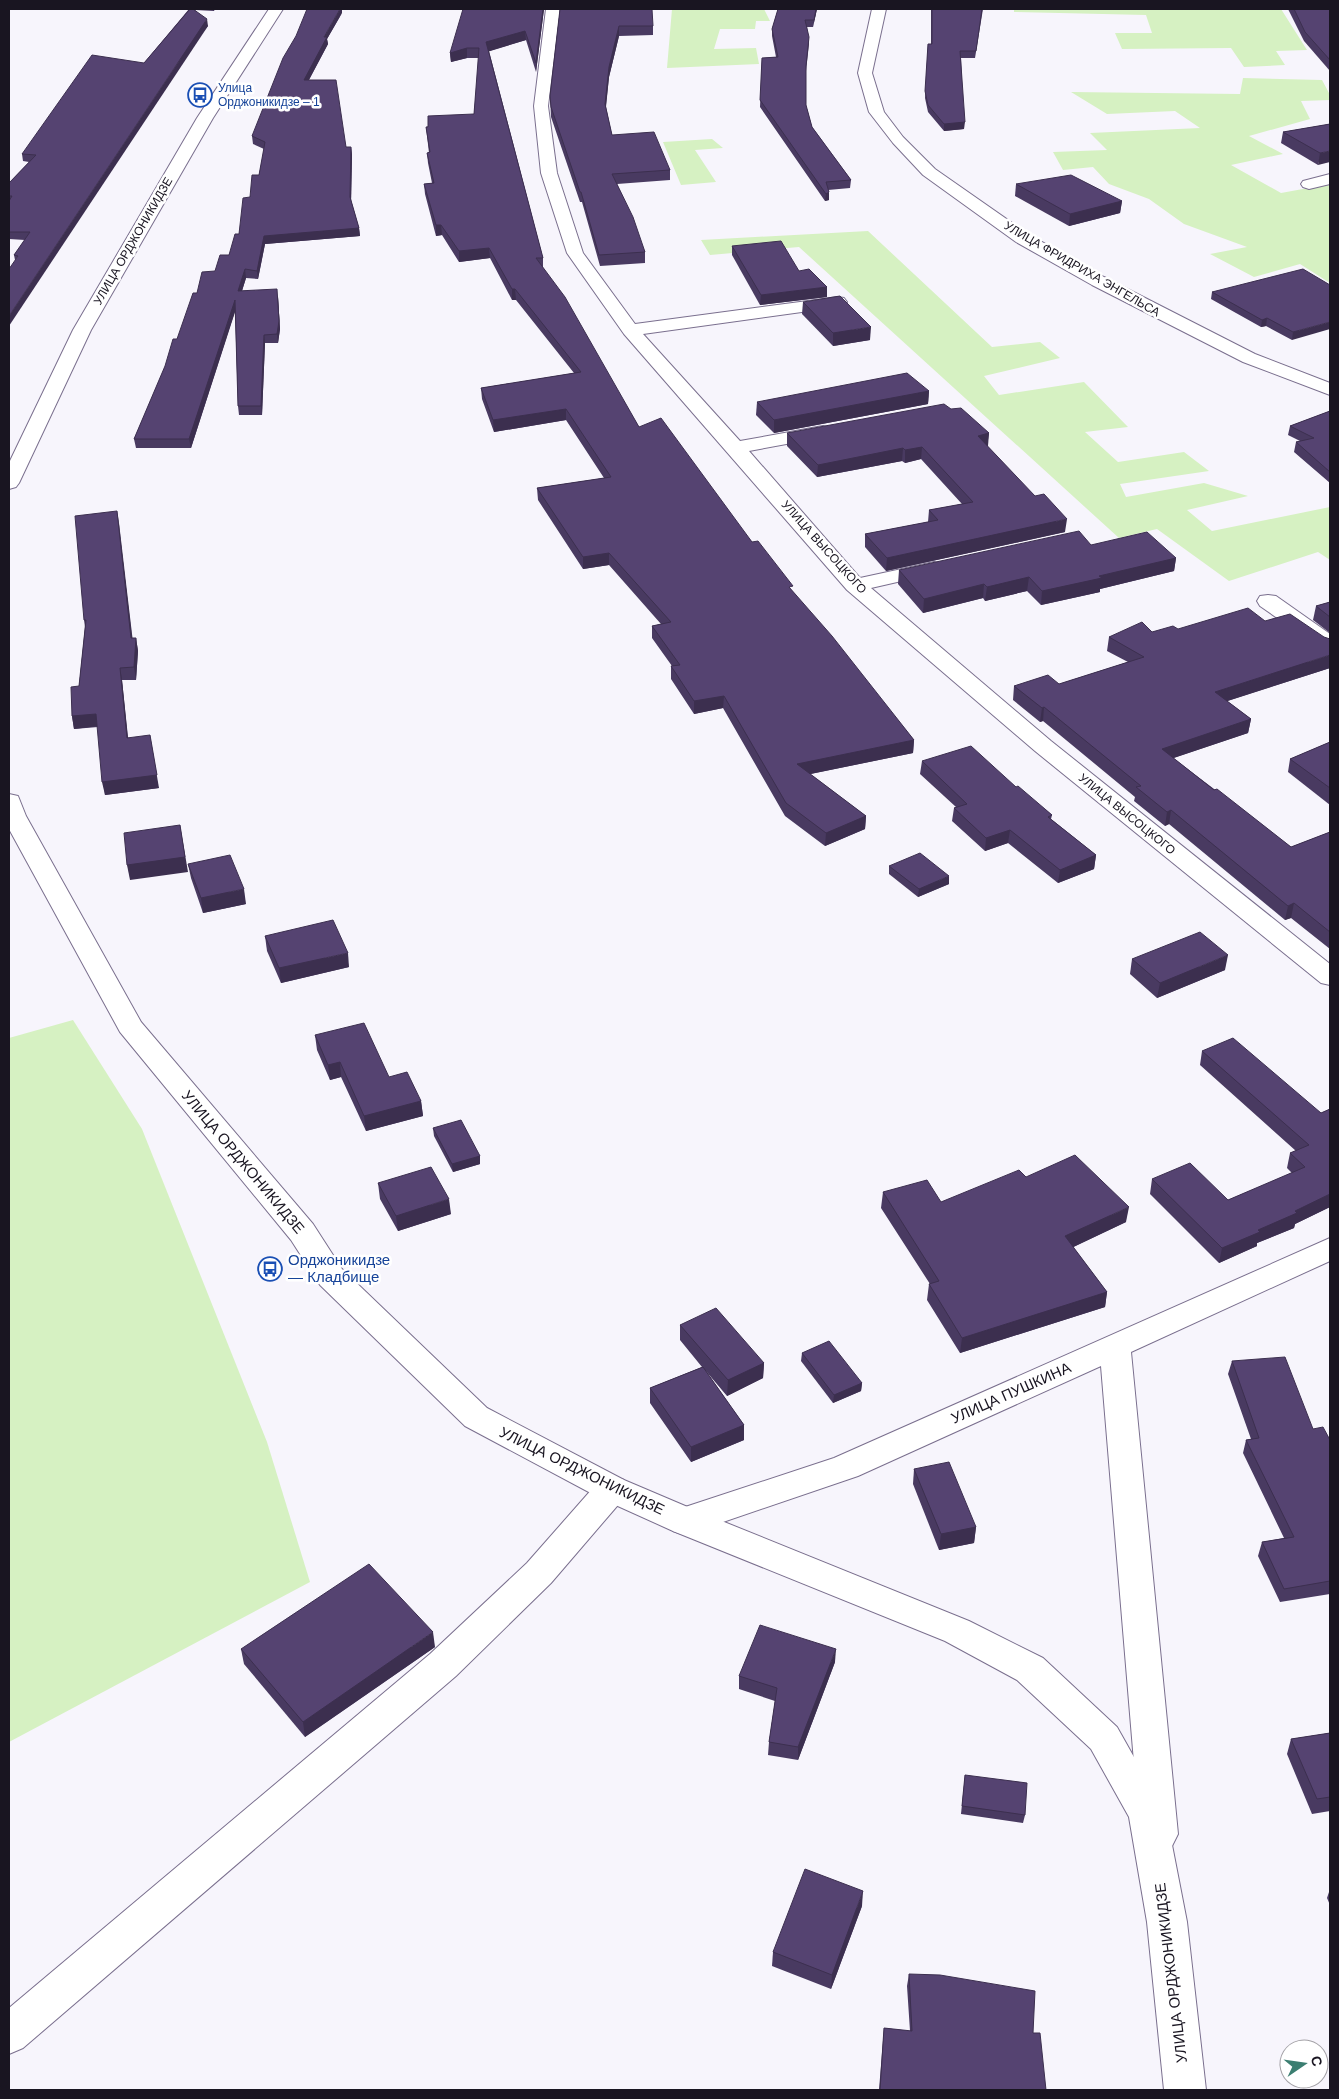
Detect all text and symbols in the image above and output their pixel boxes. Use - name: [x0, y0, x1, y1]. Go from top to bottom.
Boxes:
- place label: Улица Орджоникидзе – 1: [218, 81, 320, 109]
- bus stop icon: Улица Орджоникидзе – 1: [187, 82, 213, 108]
- street label: УЛИЦА ОРДЖОНИКИДЗЕ: [91, 175, 175, 307]
- street label: УЛИЦА ФРИДРИХА ЭНГЕЛЬСА: [1002, 219, 1162, 319]
- street label: УЛИЦА ВЫСОЦКОГО: [778, 498, 870, 596]
- street label: УЛИЦА ВЫСОЦКОГО: [1076, 771, 1178, 857]
- street label: УЛИЦА ОРДЖОНИКИДЗЕ: [179, 1087, 308, 1237]
- place label: Орджоникидзе — Кладбище: [288, 1251, 390, 1285]
- bus stop icon: Орджоникидзе — Кладбище: [257, 1256, 283, 1282]
- street label: УЛИЦА ПУШКИНА: [948, 1358, 1073, 1427]
- street label: УЛИЦА ОРДЖОНИКИДЗЕ: [497, 1423, 667, 1518]
- street label: УЛИЦА ОРДЖОНИКИДЗЕ: [1151, 1882, 1190, 2064]
- north arrow: [1279, 2039, 1329, 2089]
- text: С: [1308, 2054, 1326, 2068]

